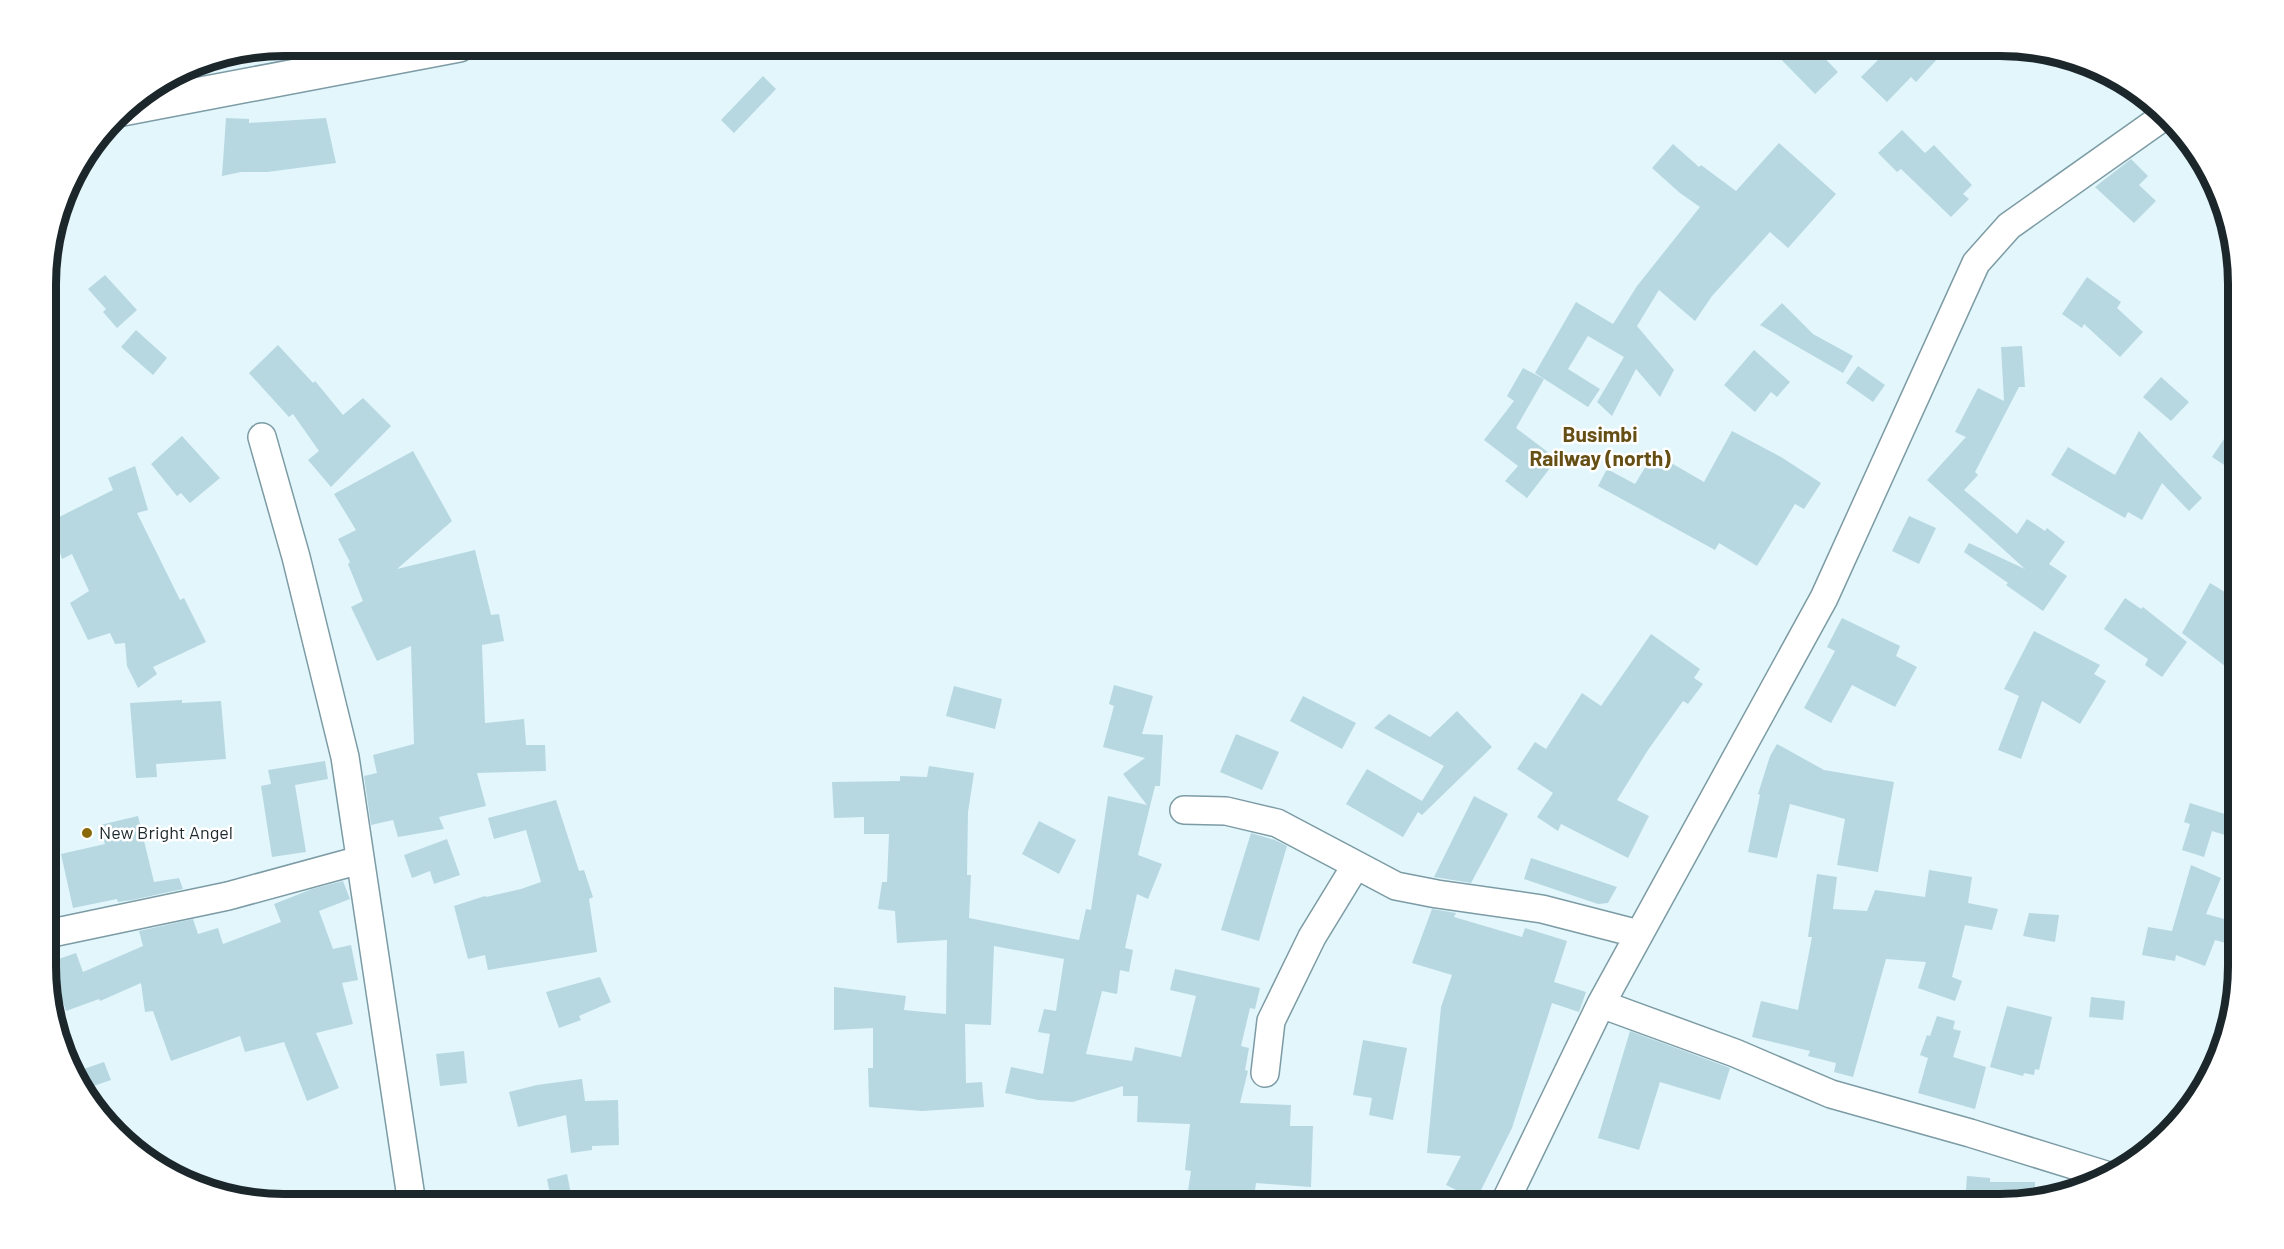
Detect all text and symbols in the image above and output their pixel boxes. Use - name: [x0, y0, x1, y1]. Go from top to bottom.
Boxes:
- district label: Busimbi Railway (north): [1529, 421, 1671, 470]
- place label: New Bright Angel: [99, 821, 233, 843]
- marker: New Bright Angel: [80, 826, 94, 840]

